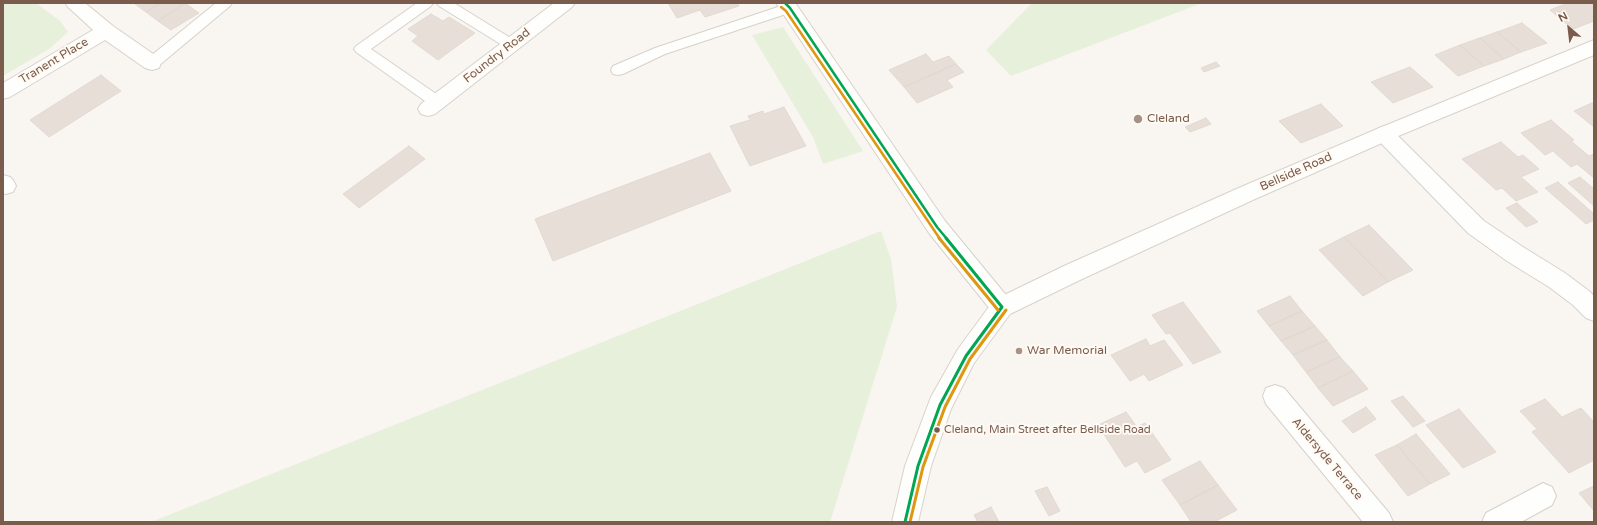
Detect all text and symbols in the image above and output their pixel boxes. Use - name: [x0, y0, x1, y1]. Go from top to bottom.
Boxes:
- north arrow: [1549, 8, 1589, 48]
- text: N: [1556, 9, 1570, 25]
- street label: Foundry Road: [461, 26, 533, 86]
- street label: Tranent Place: [17, 35, 91, 87]
- place label: Cleland: [1147, 112, 1190, 126]
- marker: Cleland: [1132, 113, 1144, 125]
- street label: Bellside Road: [1258, 150, 1334, 194]
- place label: War Memorial: [1027, 344, 1107, 358]
- marker: War Memorial: [1014, 346, 1024, 356]
- street label: Aldersyde Terrace: [1288, 415, 1366, 503]
- place label: Cleland, Main Street after Bellside Road: [944, 423, 1151, 437]
- marker: Cleland, Main Street after Bellside Road: [932, 425, 942, 435]

